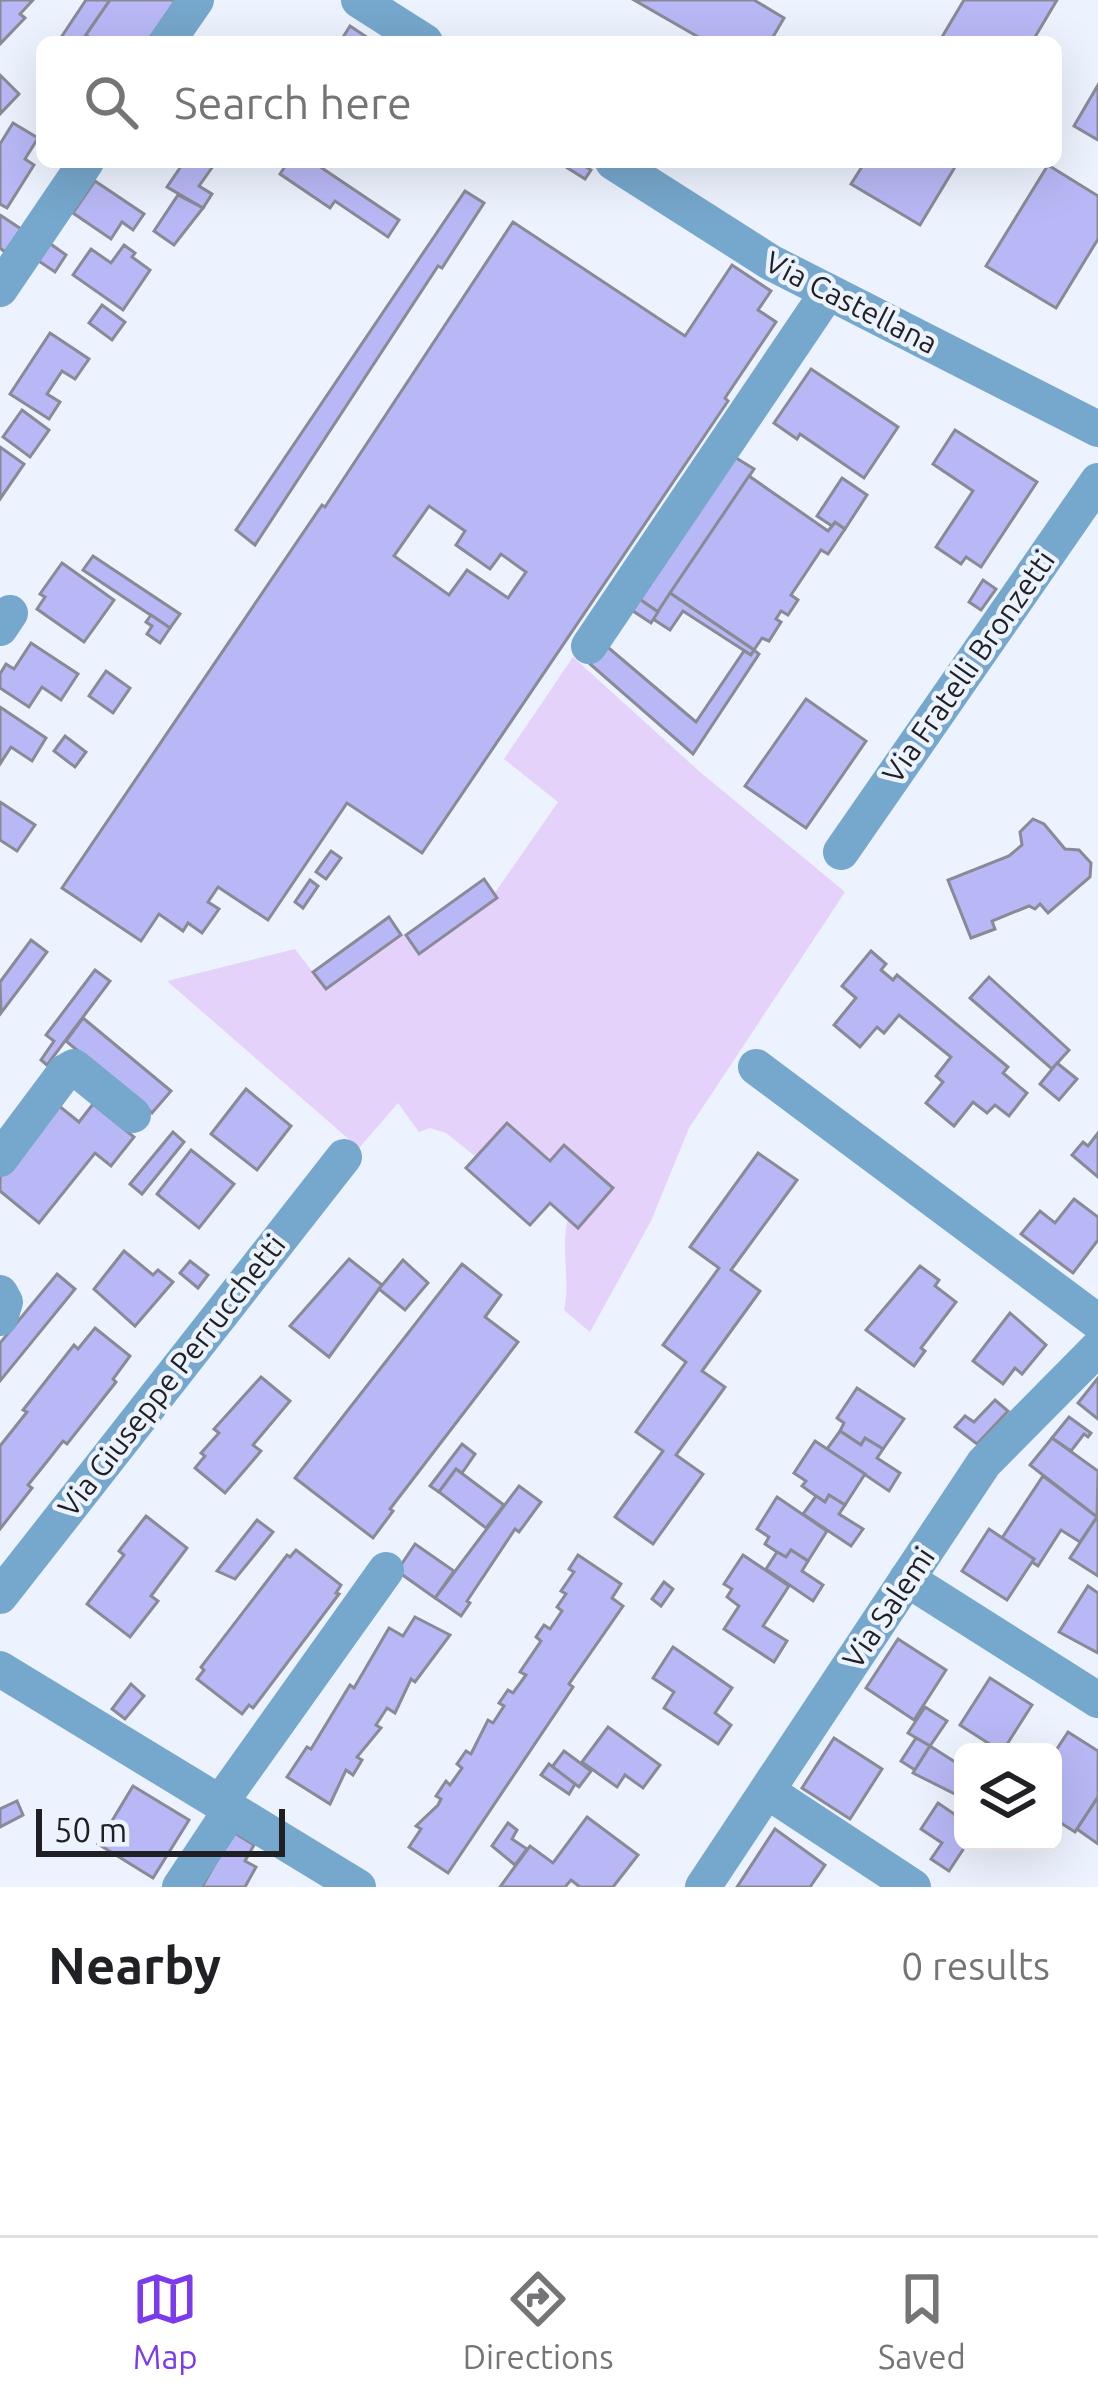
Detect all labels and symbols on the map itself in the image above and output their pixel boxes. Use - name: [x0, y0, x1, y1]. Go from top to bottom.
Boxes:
- street label: Via Castellana: [760, 244, 943, 360]
- street label: Via Fratelli Bronzetti: [875, 544, 1061, 789]
- street label: Via Giuseppe Perrucchetti: [51, 1228, 292, 1523]
- street label: Via Salemi: [835, 1541, 941, 1674]
- scale bar: [36, 1803, 285, 1856]

